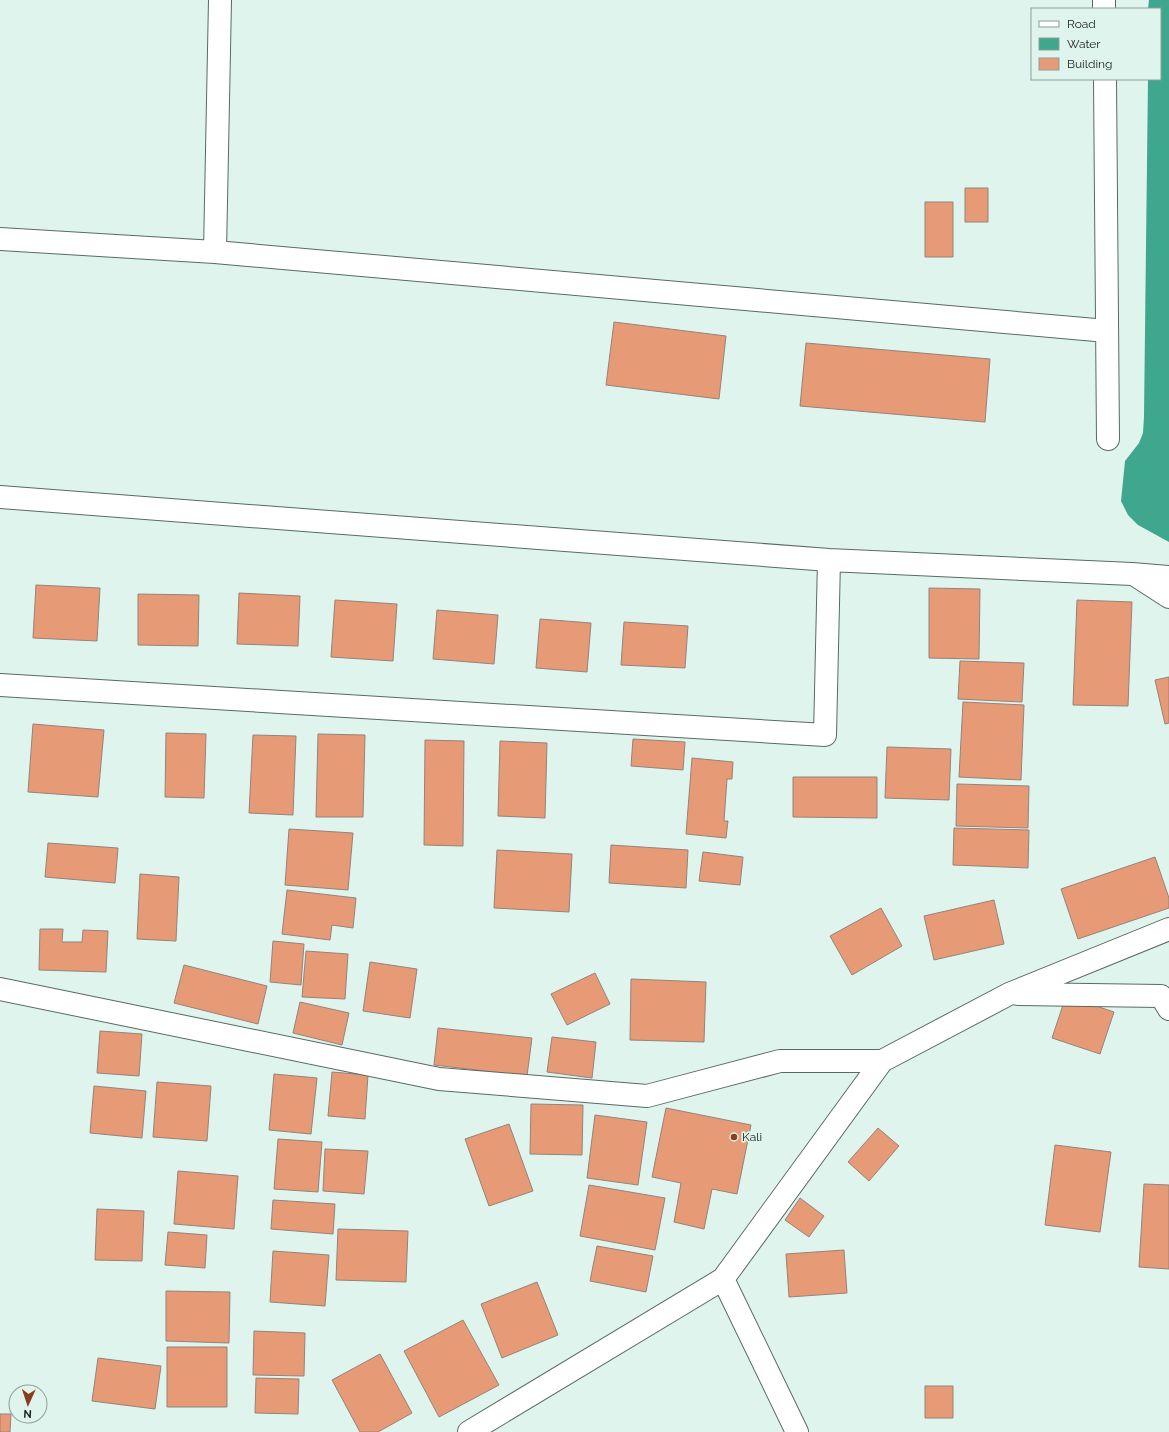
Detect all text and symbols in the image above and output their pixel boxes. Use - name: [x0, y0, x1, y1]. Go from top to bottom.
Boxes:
- legend: [1031, 8, 1161, 80]
- text: Road: [1067, 17, 1096, 31]
- text: Water: [1067, 37, 1101, 51]
- text: Building: [1067, 57, 1113, 71]
- place label: Kali: [742, 1130, 762, 1144]
- marker: Kali: [729, 1132, 739, 1142]
- north arrow: [8, 1384, 48, 1424]
- text: N: [23, 1407, 32, 1420]

